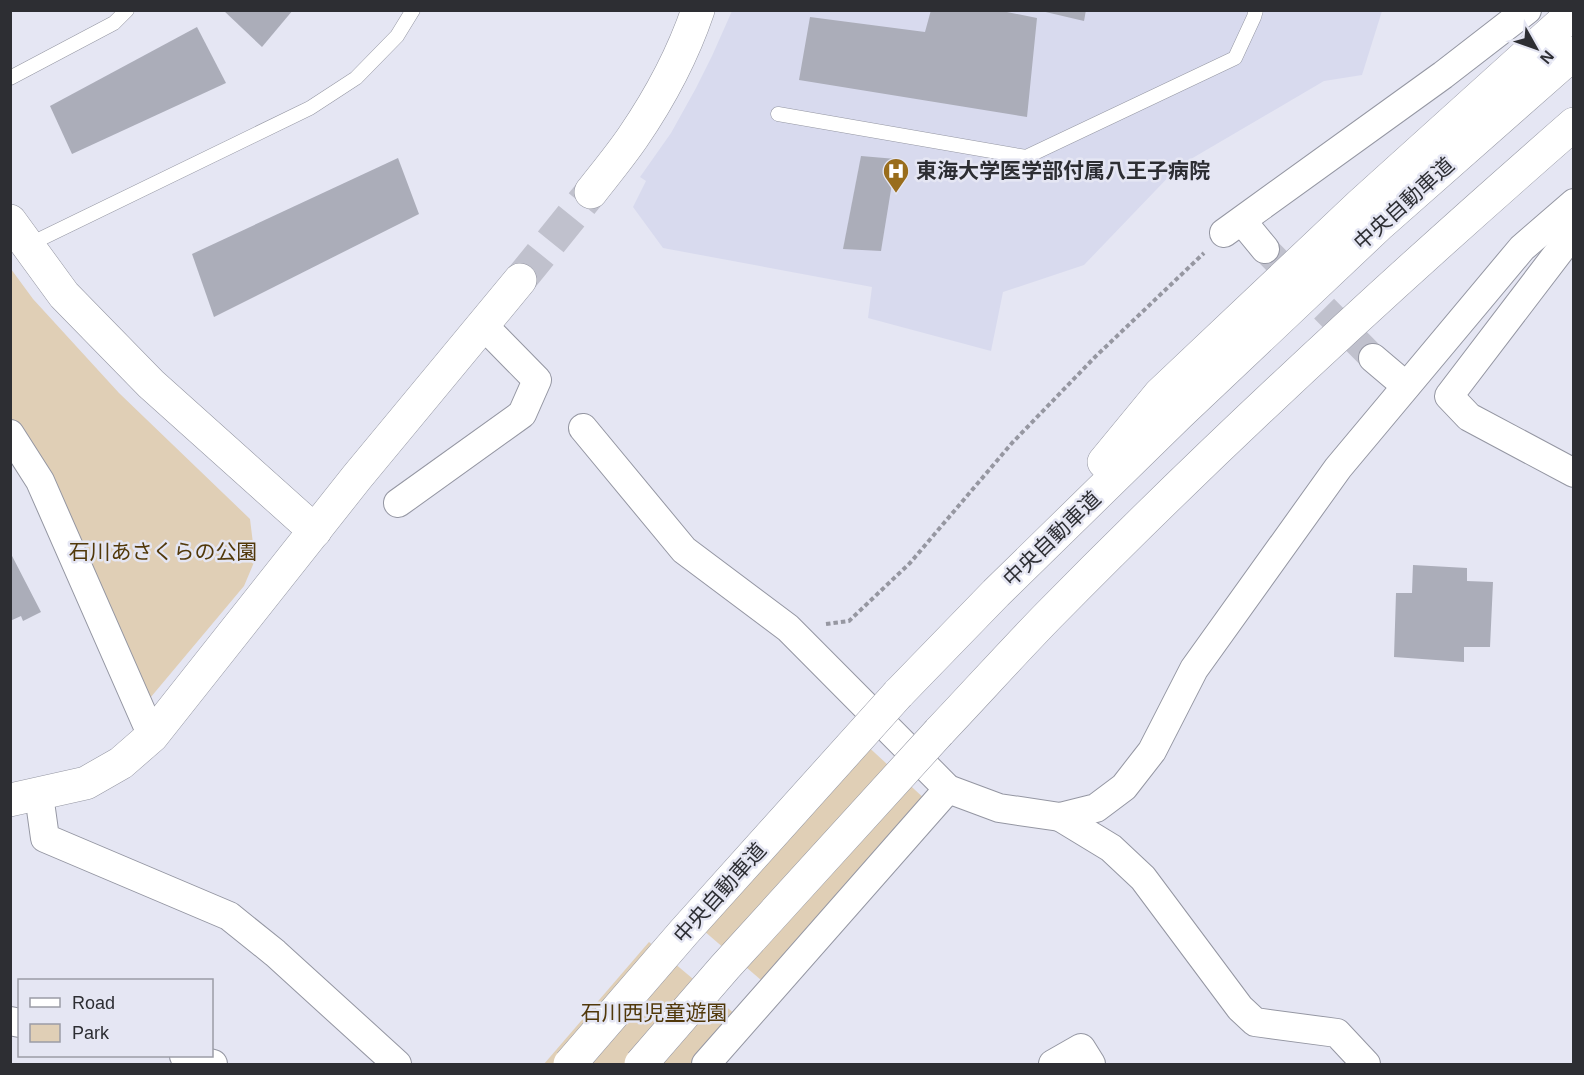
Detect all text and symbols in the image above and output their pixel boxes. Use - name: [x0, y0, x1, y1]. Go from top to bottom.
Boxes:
- north arrow: [1506, 18, 1566, 78]
- text: N: [1537, 47, 1557, 67]
- street label: 中央自動車道: [1349, 153, 1458, 254]
- hospital icon: 東海大学医学部付属八王子病院: [881, 156, 911, 194]
- place label: 東海大学医学部付属八王子病院: [916, 159, 1210, 182]
- street label: 中央自動車道: [998, 487, 1105, 591]
- park label: 石川あさくらの公園: [69, 540, 258, 563]
- street label: 中央自動車道: [669, 838, 770, 947]
- legend: [18, 979, 213, 1057]
- text: Road: [72, 993, 115, 1013]
- park label: 石川西児童遊園: [581, 1001, 728, 1024]
- text: Park: [72, 1023, 110, 1043]

